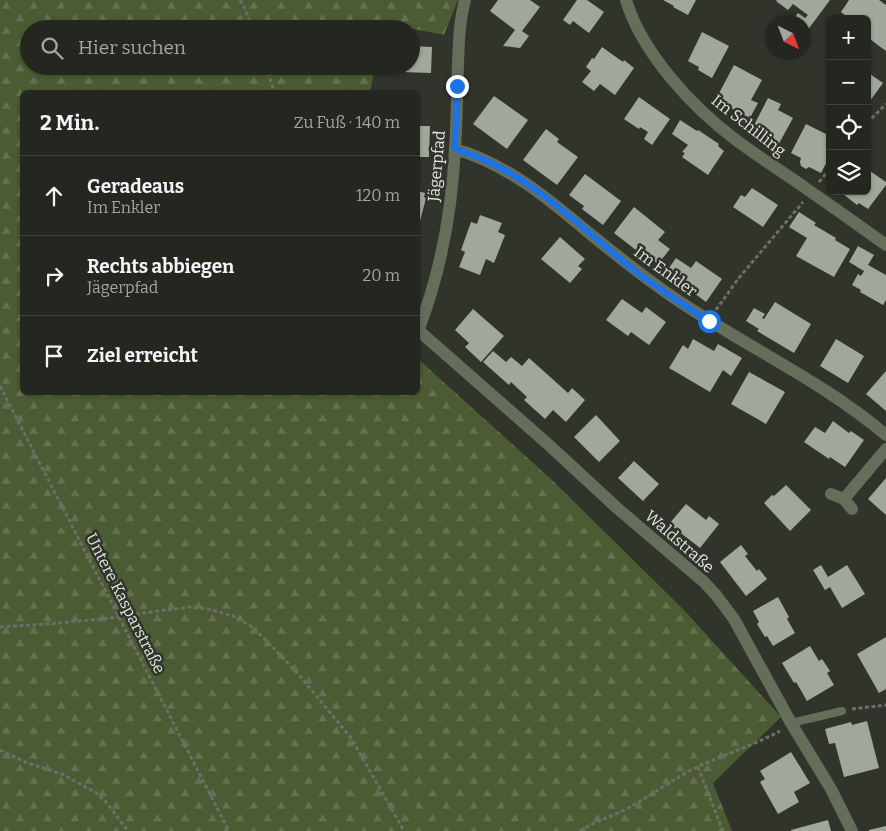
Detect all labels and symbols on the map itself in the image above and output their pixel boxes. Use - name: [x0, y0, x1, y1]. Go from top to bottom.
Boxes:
- north arrow: [766, 15, 811, 60]
- route end: [446, 75, 469, 98]
- street label: Im Schilling: [708, 90, 790, 160]
- street label: Jägerpfad: [424, 129, 449, 203]
- street label: Im Enkler: [630, 242, 701, 301]
- route start: [698, 310, 721, 333]
- street label: Waldstraße: [641, 506, 718, 577]
- street label: Untere Kasparstraße: [82, 530, 169, 677]

